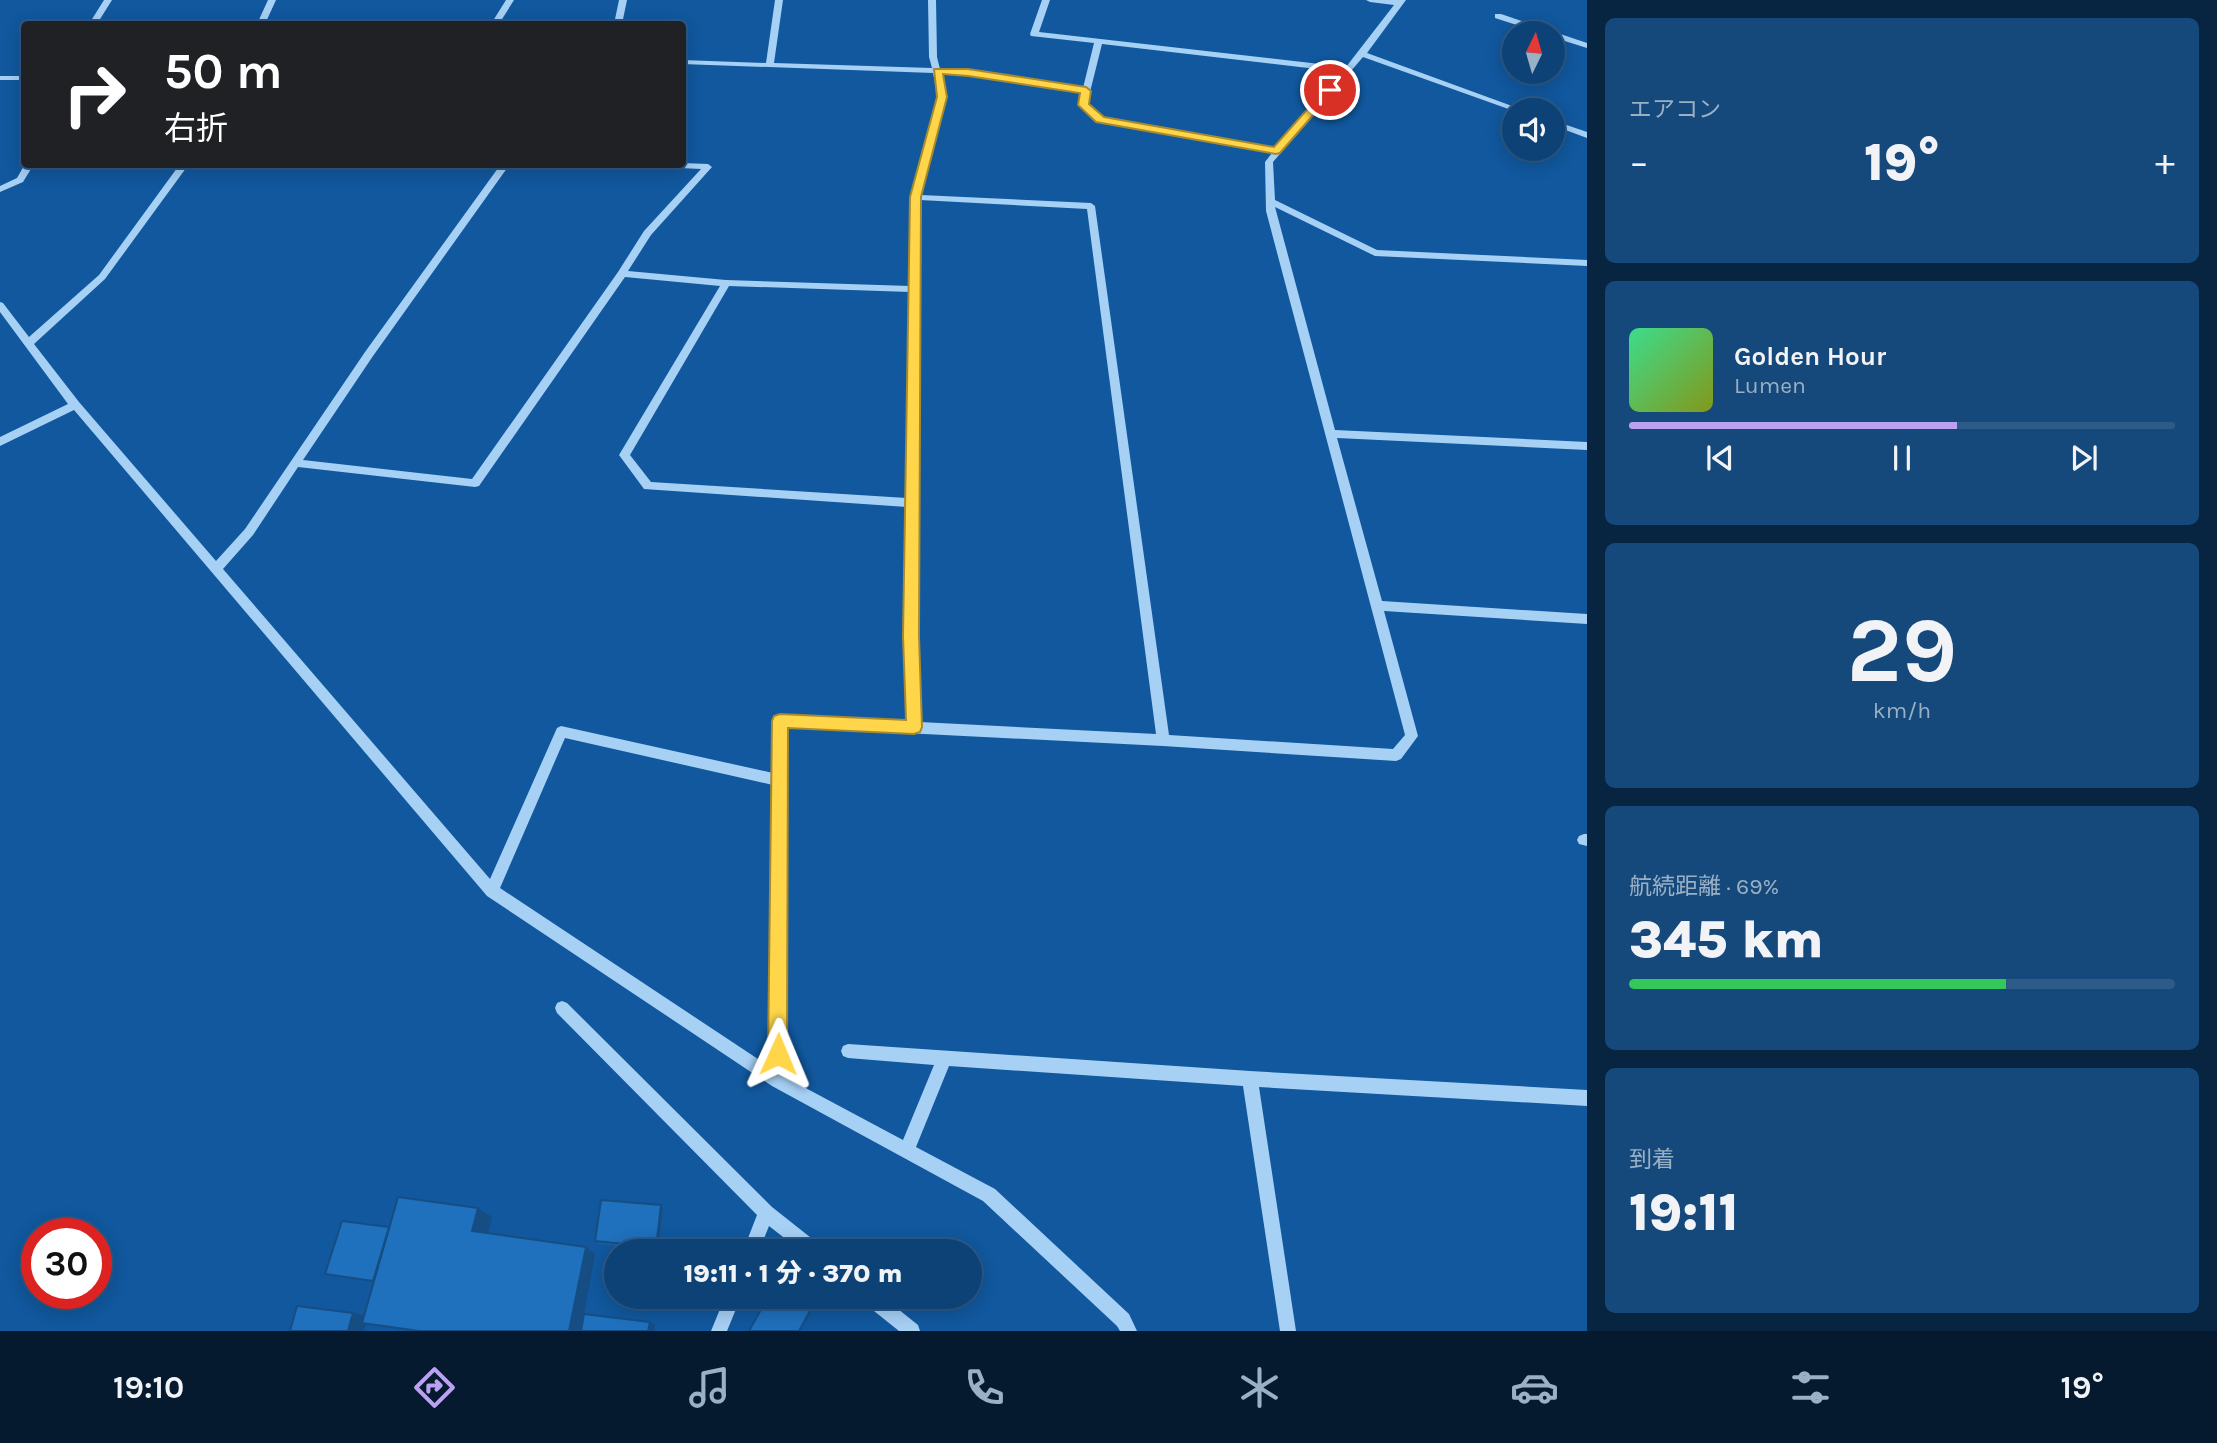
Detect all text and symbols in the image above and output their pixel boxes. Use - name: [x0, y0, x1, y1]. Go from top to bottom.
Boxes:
- north arrow: [1502, 21, 1564, 84]
- map controls: [1502, 21, 1565, 161]
- text: 50 m: [164, 43, 282, 100]
- icon: right: [49, 49, 140, 140]
- pin: [1300, 60, 1360, 120]
- icon: arrive: [1311, 71, 1349, 109]
- text: エアコン: [1629, 96, 1721, 123]
- button: sound: [1502, 98, 1565, 161]
- text: 右折: [164, 110, 228, 147]
- text: 19°: [1864, 132, 1940, 193]
- text: −: [1629, 140, 1649, 185]
- text: +: [2155, 140, 2175, 185]
- text: Golden Hour: [1734, 341, 1886, 372]
- text: Lumen: [1734, 372, 1806, 399]
- icon: previous: [1701, 439, 1739, 477]
- icon: pause: [1883, 439, 1921, 477]
- icon: next: [2065, 439, 2103, 477]
- text: 29: [1847, 598, 1957, 704]
- text: km/h: [1873, 697, 1931, 724]
- text: 航続距離 · 69%: [1629, 873, 1779, 900]
- text: 345 km: [1629, 909, 1824, 970]
- position arrow: [741, 1017, 815, 1091]
- text: 到着: [1629, 1146, 1675, 1173]
- text: 19:11: [1629, 1182, 1738, 1243]
- speed limit sign: 30: [21, 1218, 112, 1309]
- text: 19:11 · 1 分 · 370 m: [683, 1258, 903, 1289]
- icon: directions: [410, 1363, 459, 1412]
- icon: music: [685, 1363, 734, 1412]
- icon: phone: [960, 1363, 1009, 1412]
- icon: climate: [1235, 1363, 1284, 1412]
- icon: car: [1510, 1363, 1559, 1412]
- icon: filters: [1786, 1363, 1835, 1412]
- text: 19:10: [113, 1369, 184, 1406]
- text: 19°: [2061, 1369, 2104, 1406]

